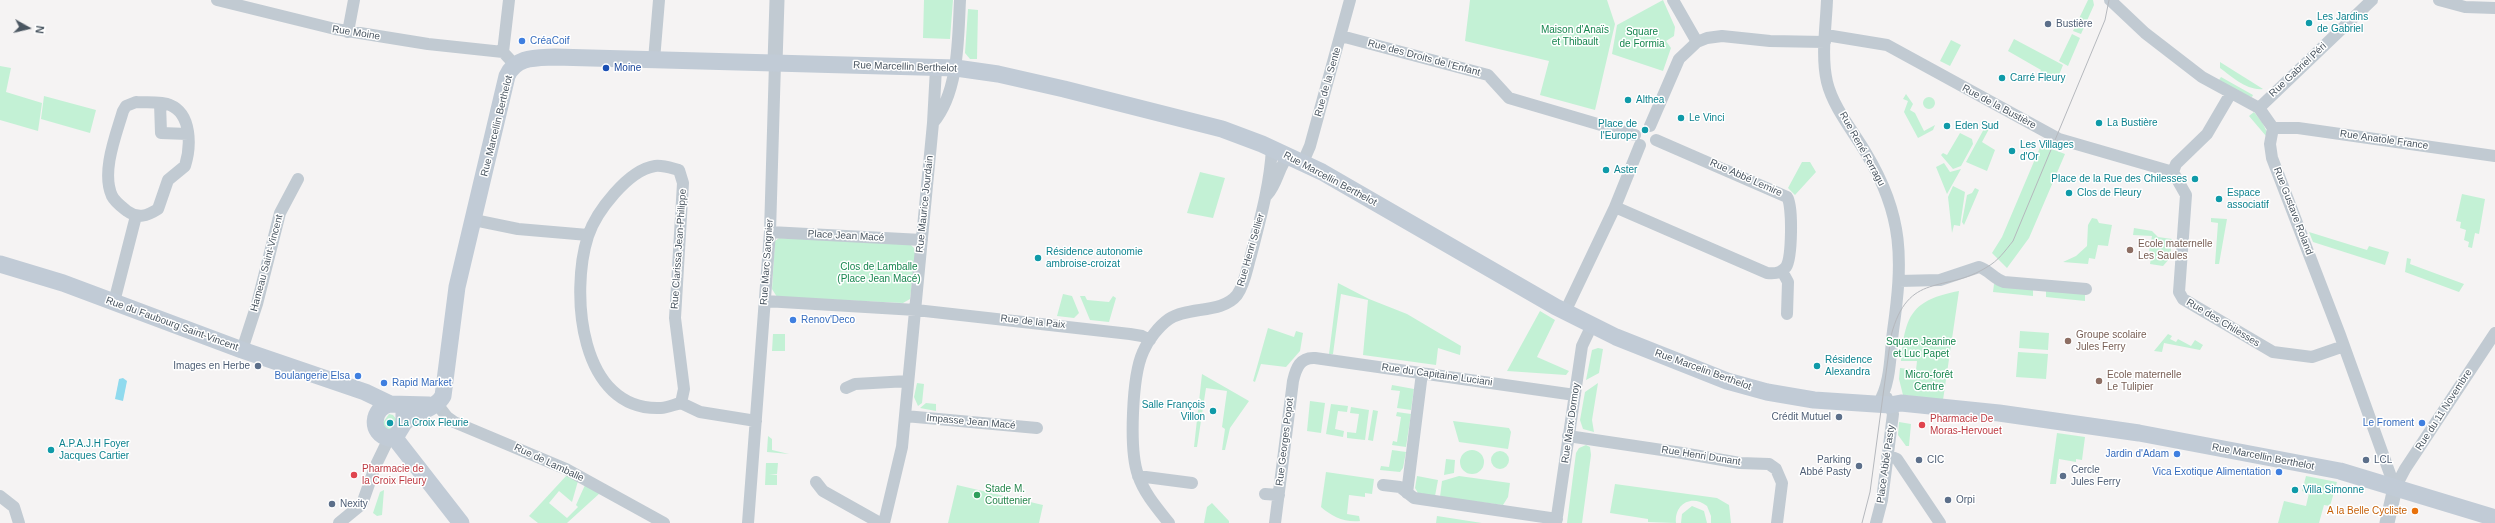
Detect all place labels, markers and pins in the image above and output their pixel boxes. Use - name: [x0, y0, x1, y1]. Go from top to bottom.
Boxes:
- place label: Les Jardins de Gabriel: [2317, 11, 2368, 34]
- place label: Bustière: [2056, 18, 2093, 30]
- marker: Les Jardins de Gabriel: [2304, 18, 2314, 28]
- marker: Bustière: [2043, 19, 2053, 29]
- place label: CréaCoif: [530, 35, 569, 47]
- marker: CréaCoif: [517, 36, 527, 46]
- place label: Moine: [614, 62, 641, 74]
- marker: Moine: [601, 63, 611, 73]
- place label: Carré Fleury: [2010, 72, 2066, 84]
- marker: Carré Fleury: [1997, 73, 2007, 83]
- place label: Althea: [1636, 94, 1664, 106]
- marker: Althea: [1623, 95, 1633, 105]
- place label: Le Vinci: [1689, 112, 1724, 124]
- marker: Le Vinci: [1676, 113, 1686, 123]
- place label: La Bustière: [2107, 117, 2158, 129]
- place label: Place de l'Europe: [1598, 118, 1637, 142]
- marker: La Bustière: [2094, 118, 2104, 128]
- place label: Eden Sud: [1955, 120, 1999, 132]
- marker: Eden Sud: [1942, 121, 1952, 131]
- marker: Place de l'Europe: [1640, 125, 1650, 135]
- place label: Les Villages d'Or: [2020, 139, 2074, 162]
- marker: Les Villages d'Or: [2007, 146, 2017, 156]
- place label: Aster: [1614, 164, 1637, 176]
- marker: Aster: [1601, 165, 1611, 175]
- place label: Place de la Rue des Chilesses: [2051, 173, 2187, 185]
- marker: Place de la Rue des Chilesses: [2190, 174, 2200, 184]
- place label: Clos de Fleury: [2077, 187, 2141, 199]
- place label: Espace associatif: [2227, 187, 2269, 210]
- marker: Clos de Fleury: [2064, 188, 2074, 198]
- marker: Espace associatif: [2214, 194, 2224, 204]
- place label: Ecole maternelle Les Saules: [2138, 238, 2212, 262]
- marker: Ecole maternelle Les Saules: [2125, 245, 2135, 255]
- place label: Résidence autonomie ambroise-croizat: [1046, 246, 1143, 270]
- marker: Résidence autonomie ambroise-croizat: [1033, 253, 1043, 263]
- place label: Renov'Deco: [801, 314, 855, 326]
- marker: Renov'Deco: [788, 315, 798, 325]
- place label: Groupe scolaire Jules Ferry: [2076, 329, 2147, 352]
- marker: Groupe scolaire Jules Ferry: [2063, 336, 2073, 346]
- place label: Résidence Alexandra: [1825, 354, 1872, 378]
- place label: Images en Herbe: [173, 360, 250, 372]
- marker: Images en Herbe: [253, 361, 263, 371]
- marker: Résidence Alexandra: [1812, 361, 1822, 371]
- place label: Ecole maternelle Le Tulipier: [2107, 369, 2181, 392]
- place label: Boulangerie Elsa: [274, 370, 350, 382]
- marker: Boulangerie Elsa: [353, 371, 363, 381]
- marker: Ecole maternelle Le Tulipier: [2094, 376, 2104, 386]
- place label: Rapid Market: [392, 377, 451, 389]
- marker: Rapid Market: [379, 378, 389, 388]
- place label: Salle François Villon: [1142, 399, 1205, 422]
- marker: Salle François Villon: [1208, 406, 1218, 416]
- place label: Crédit Mutuel: [1772, 411, 1831, 423]
- marker: Crédit Mutuel: [1834, 412, 1844, 422]
- place label: Pharmacie De Moras-Hervouet: [1930, 413, 2002, 436]
- place label: La Croix Fleurie: [398, 417, 469, 429]
- place label: Le Froment: [2363, 417, 2414, 429]
- marker: La Croix Fleurie: [385, 418, 395, 428]
- marker: Le Froment: [2417, 418, 2427, 428]
- marker: Pharmacie De Moras-Hervouet: [1917, 420, 1927, 430]
- place label: A.P.A.J.H Foyer Jacques Cartier: [59, 438, 129, 462]
- marker: A.P.A.J.H Foyer Jacques Cartier: [46, 445, 56, 455]
- place label: Jardin d'Adam: [2105, 448, 2169, 460]
- marker: Jardin d'Adam: [2172, 449, 2182, 459]
- place label: Parking Abbé Pasty: [1800, 454, 1851, 478]
- place label: CIC: [1927, 454, 1944, 466]
- place label: LCL: [2374, 454, 2392, 466]
- marker: CIC: [1914, 455, 1924, 465]
- marker: LCL: [2361, 455, 2371, 465]
- marker: Parking Abbé Pasty: [1854, 461, 1864, 471]
- place label: Pharmacie de la Croix Fleury: [362, 463, 426, 486]
- place label: Cercle Jules Ferry: [2071, 464, 2120, 488]
- place label: Vica Exotique Alimentation: [2152, 466, 2271, 478]
- marker: Vica Exotique Alimentation: [2274, 467, 2284, 477]
- marker: Pharmacie de la Croix Fleury: [349, 470, 359, 480]
- marker: Cercle Jules Ferry: [2058, 471, 2068, 481]
- place label: Stade M. Couttenier: [985, 483, 1031, 506]
- place label: Villa Simonne: [2303, 484, 2364, 496]
- marker: Villa Simonne: [2290, 485, 2300, 495]
- marker: Stade M. Couttenier: [972, 490, 982, 500]
- place label: Orpi: [1956, 494, 1975, 506]
- marker: Orpi: [1943, 495, 1953, 505]
- place label: Nexity: [340, 498, 368, 510]
- marker: Nexity: [327, 499, 337, 509]
- place label: A la Belle Cycliste: [2327, 505, 2407, 517]
- marker: A la Belle Cycliste: [2410, 506, 2420, 516]

